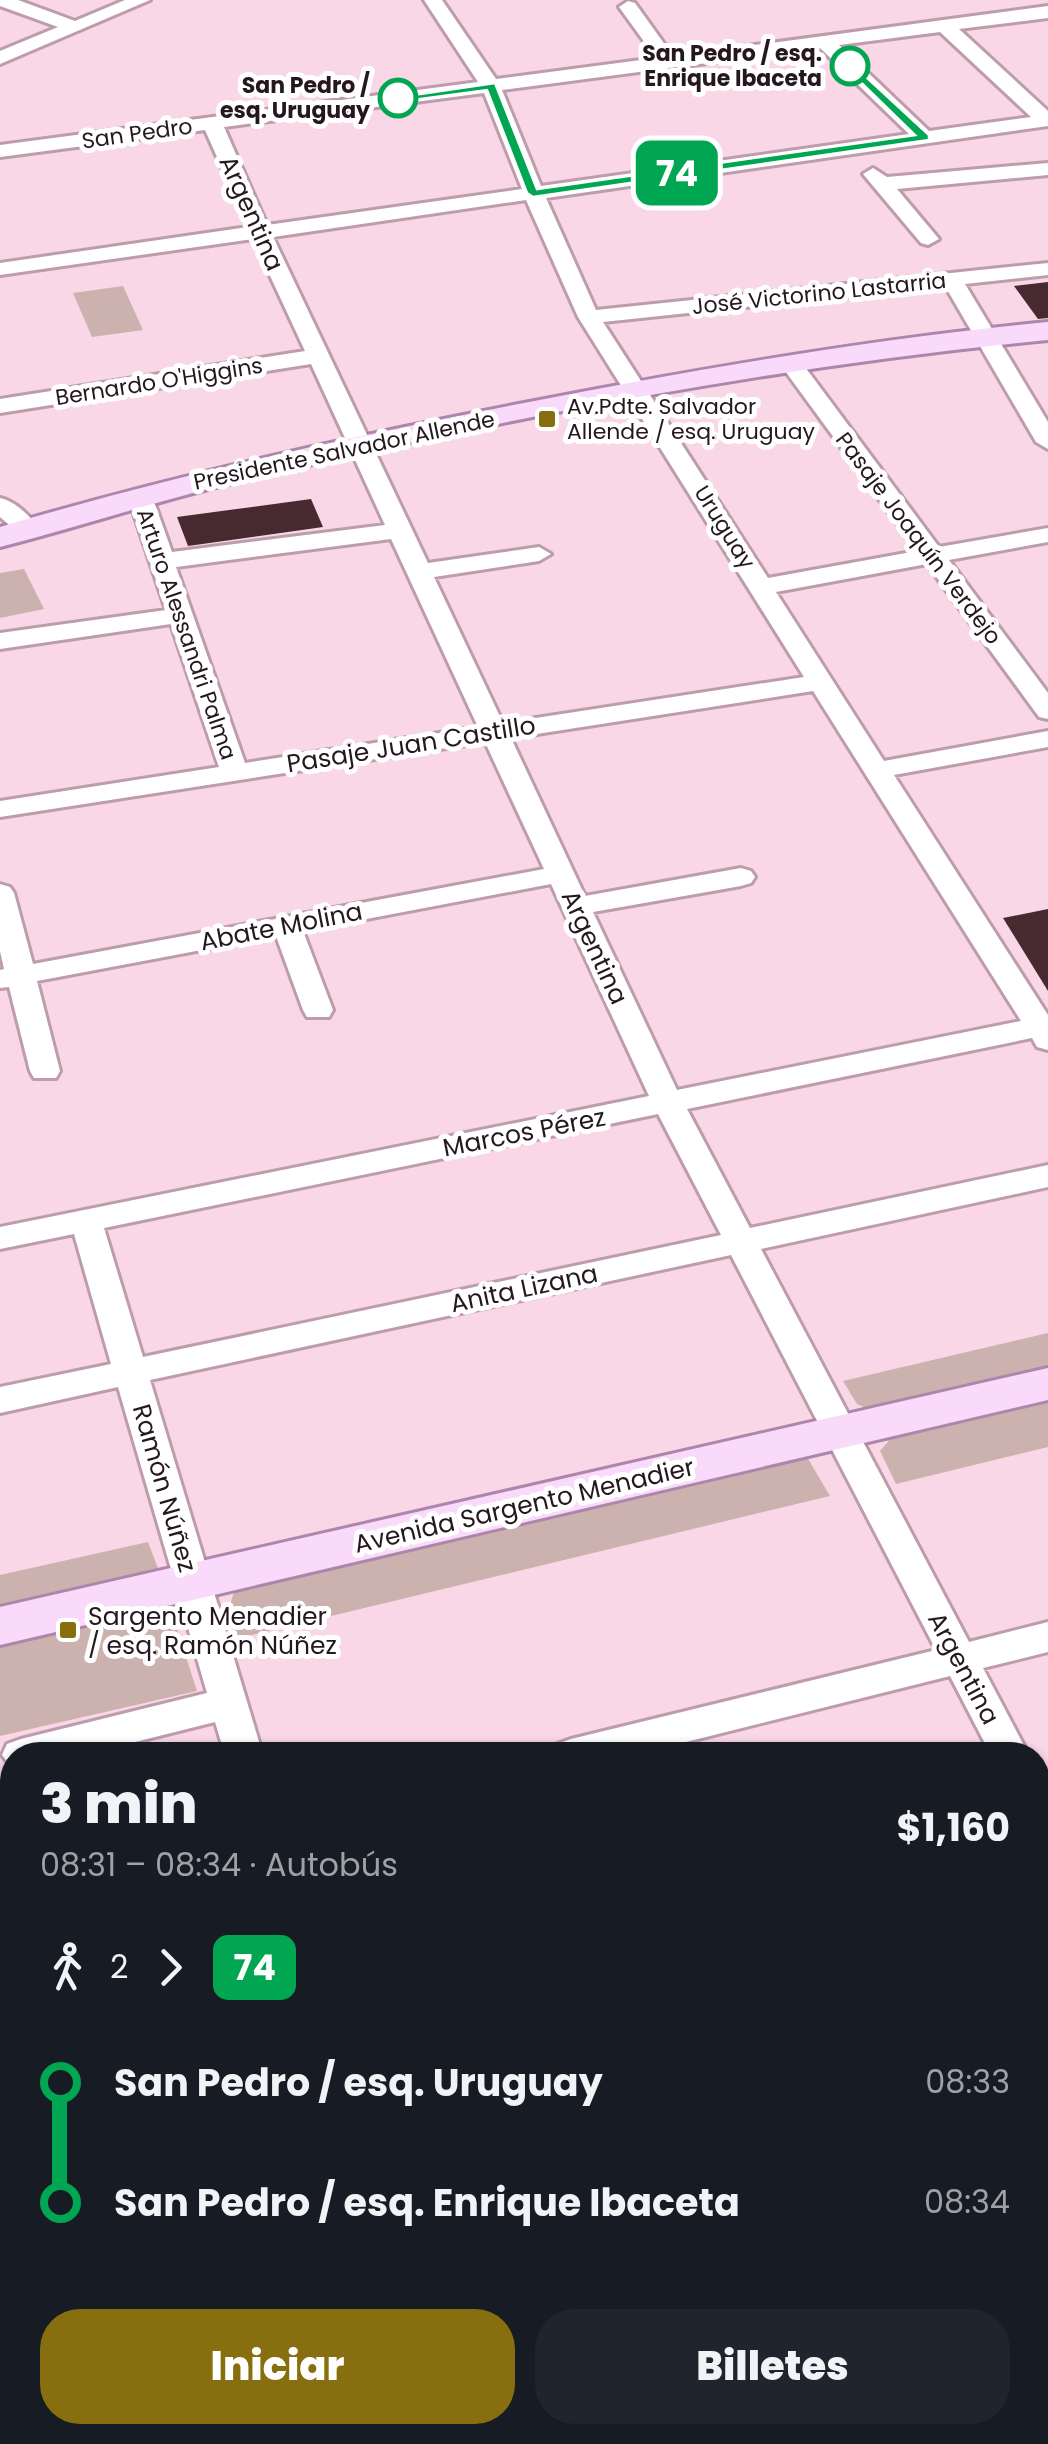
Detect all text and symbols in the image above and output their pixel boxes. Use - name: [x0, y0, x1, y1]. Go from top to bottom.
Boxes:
- place label: San Pedro / esq. Enrique Ibaceta: [642, 38, 822, 94]
- marker: San Pedro / esq. Enrique Ibaceta: [831, 47, 869, 85]
- place label: San Pedro / esq. Uruguay: [220, 70, 370, 126]
- marker: San Pedro / esq. Uruguay: [379, 79, 417, 117]
- street label: San Pedro: [80, 110, 194, 157]
- line badge: 74: [632, 140, 722, 206]
- text: 74: [656, 149, 698, 198]
- street label: Argentina: [211, 150, 292, 276]
- street label: José Victorino Lastarria: [690, 265, 948, 322]
- street label: Bernardo O'Higgins: [53, 350, 265, 413]
- place label: Av.Pdte. Salvador Allende / esq. Uruguay: [567, 391, 816, 447]
- street label: Presidente Salvador Allende: [191, 403, 497, 498]
- marker: Av.Pdte. Salvador Allende / esq. Uruguay: [536, 408, 558, 430]
- street label: Pasaje Joaquín Verdejo: [828, 426, 1009, 651]
- street label: Uruguay: [687, 479, 763, 576]
- street label: Arturo Alessandri Palma: [129, 504, 244, 764]
- street label: Pasaje Juan Castillo: [284, 708, 538, 781]
- street label: Argentina: [553, 884, 636, 1010]
- street label: Abate Molina: [197, 894, 365, 959]
- street label: Marcos Pérez: [440, 1100, 608, 1165]
- street label: Anita Lizana: [447, 1256, 601, 1321]
- street label: Ramón Núñez: [124, 1400, 205, 1576]
- street label: Avenida Sargento Menadier: [351, 1449, 698, 1562]
- place label: Sargento Menadier / esq. Ramón Núñez: [88, 1599, 337, 1663]
- street label: Argentina: [919, 1606, 1008, 1731]
- marker: Sargento Menadier / esq. Ramón Núñez: [57, 1619, 79, 1641]
- text: 3 min: [40, 1765, 197, 1842]
- text: $1,160: [897, 1801, 1010, 1854]
- text: 08:31 – 08:34 · Autobús: [40, 1842, 398, 1887]
- icon: walk: [40, 1940, 95, 1995]
- icon: forward: [143, 1940, 198, 1995]
- text: 74: [233, 1943, 276, 1992]
- text: 2: [110, 1944, 128, 1989]
- text: San Pedro / esq. Uruguay: [114, 2056, 603, 2109]
- text: 08:33: [925, 2059, 1010, 2104]
- text: San Pedro / esq. Enrique Ibaceta: [114, 2176, 740, 2229]
- text: 08:34: [924, 2179, 1010, 2224]
- button: Iniciar: [40, 2309, 515, 2424]
- button: Billetes: [535, 2309, 1010, 2424]

